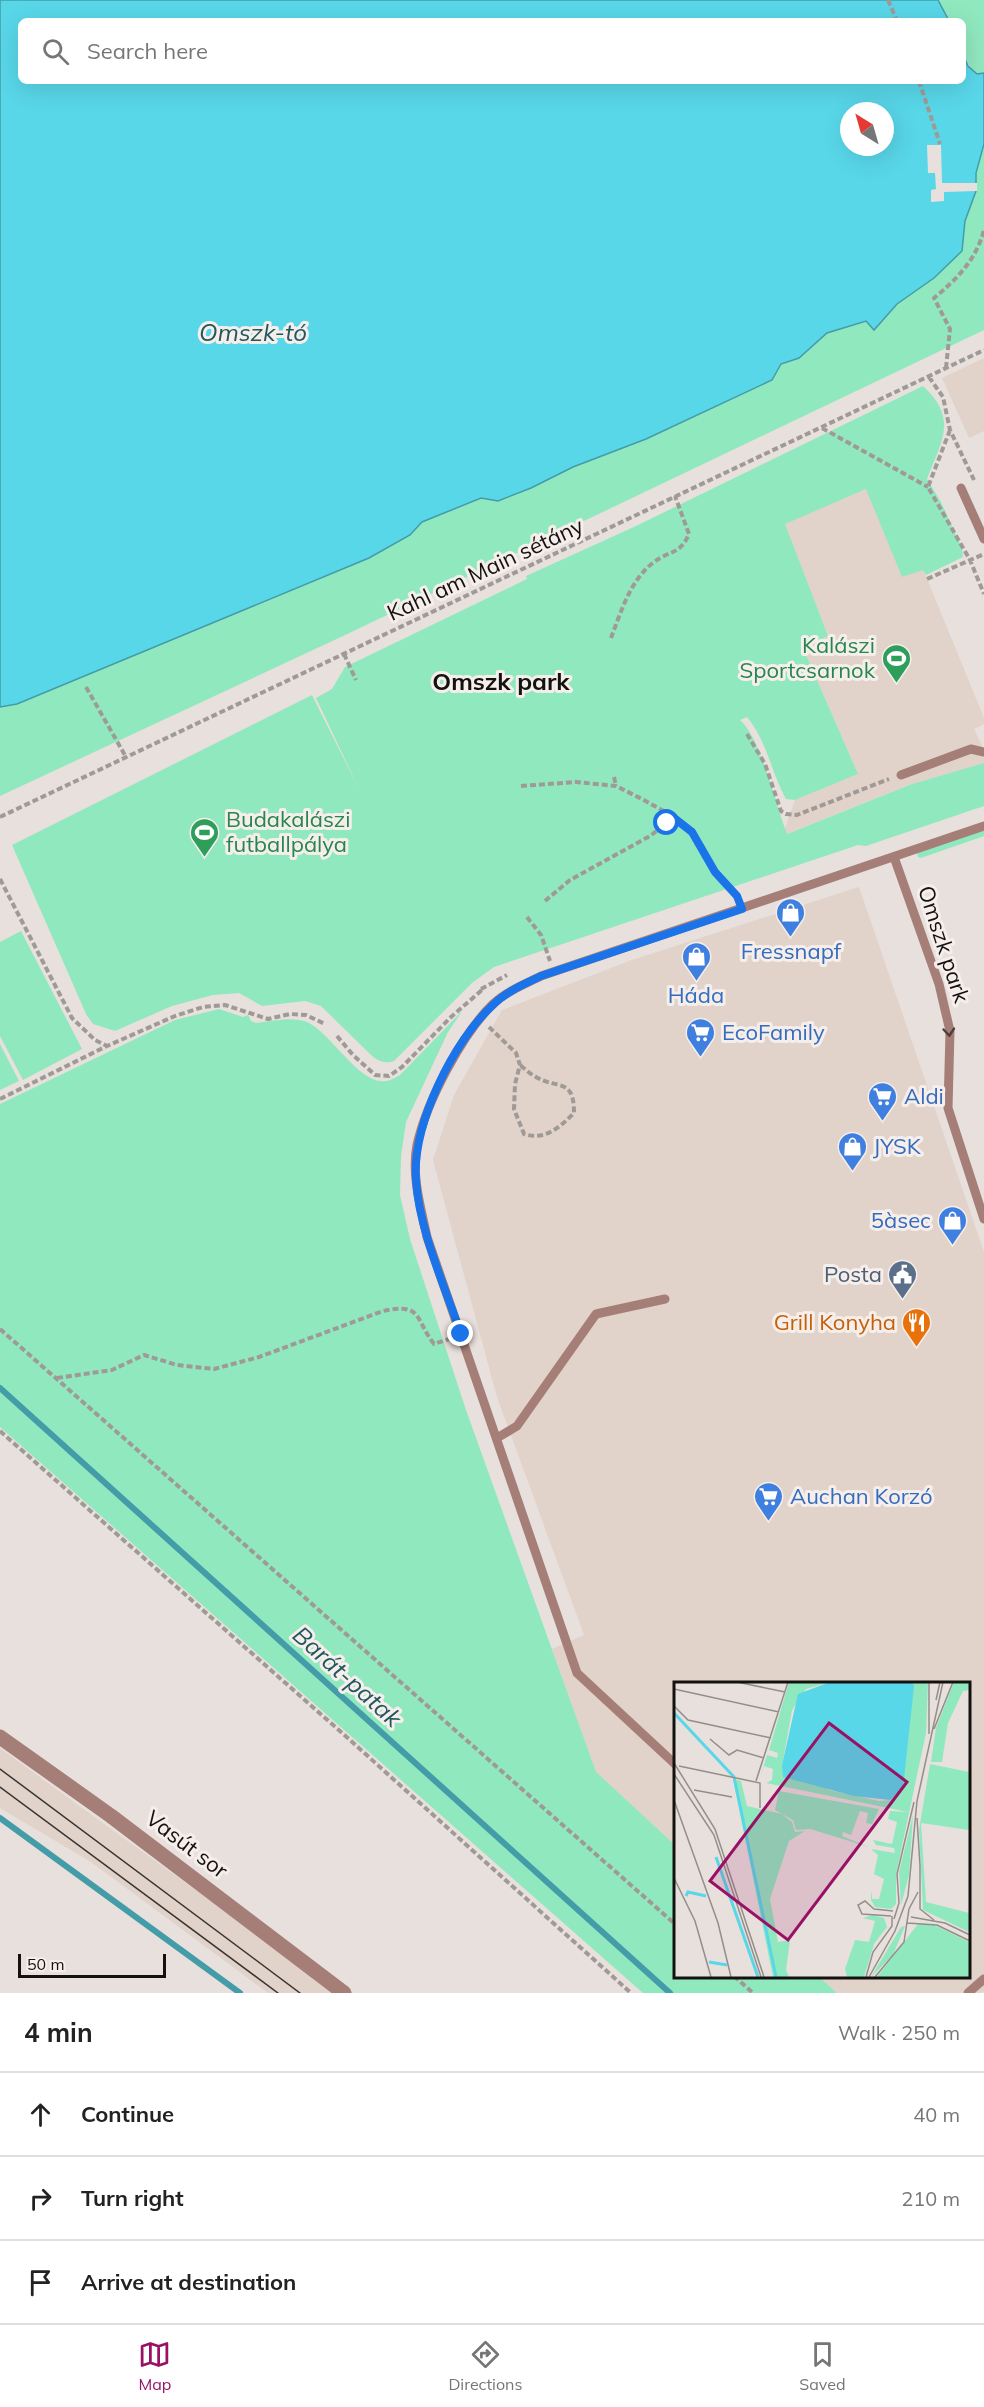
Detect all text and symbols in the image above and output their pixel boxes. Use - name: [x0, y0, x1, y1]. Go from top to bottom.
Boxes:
- search box: [18, 18, 966, 84]
- icon: search: [39, 35, 72, 68]
- text: Search here: [87, 37, 208, 65]
- north arrow: [840, 102, 894, 156]
- water label: Omszk-tó: [199, 317, 307, 347]
- street label: Kahl am Main sétány: [382, 511, 588, 627]
- place label: Kalászi Sportcsarnok: [740, 631, 876, 684]
- sports icon: Kalászi Sportcsarnok: [880, 642, 912, 684]
- district label: Omszk park: [432, 666, 570, 696]
- place label: Budakalászi futballpálya: [226, 805, 350, 858]
- route start: [653, 809, 679, 835]
- sports icon: Budakalászi futballpálya: [189, 816, 221, 858]
- street label: Omszk park: [912, 882, 976, 1007]
- shop icon: Fressnapf: [775, 896, 807, 938]
- place label: Fressnapf: [741, 937, 842, 965]
- shop icon: Háda: [680, 940, 712, 982]
- place label: Háda: [668, 981, 724, 1009]
- supermarket icon: EcoFamily: [685, 1016, 717, 1058]
- place label: EcoFamily: [722, 1018, 825, 1046]
- one-way arrow: [942, 1028, 955, 1037]
- supermarket icon: Aldi: [867, 1080, 899, 1122]
- place label: Aldi: [904, 1082, 944, 1110]
- shop icon: JYSK: [836, 1130, 868, 1172]
- place label: JYSK: [873, 1132, 922, 1160]
- shop icon: 5àsec: [936, 1204, 968, 1246]
- place label: 5àsec: [871, 1206, 931, 1234]
- public building icon: Posta: [887, 1258, 919, 1300]
- place label: Posta: [824, 1260, 882, 1288]
- restaurant icon: Grill Konyha: [901, 1306, 933, 1348]
- place label: Grill Konyha: [774, 1308, 896, 1336]
- route end: [447, 1320, 473, 1346]
- supermarket icon: Auchan Korzó: [753, 1480, 785, 1522]
- place label: Auchan Korzó: [790, 1482, 933, 1510]
- water label: Barát-patak: [287, 1620, 409, 1733]
- inset map: [674, 1682, 969, 1978]
- street label: Vasút sor: [140, 1804, 234, 1884]
- scale bar: [18, 1951, 166, 1978]
- text: 50 m: [27, 1954, 64, 1974]
- text: 4 min: [24, 2016, 93, 2049]
- text: Walk · 250 m: [838, 2020, 960, 2045]
- icon: ahead: [24, 2098, 57, 2131]
- text: Continue: [81, 2100, 174, 2128]
- text: 40 m: [913, 2102, 960, 2127]
- icon: right: [24, 2182, 57, 2215]
- text: Turn right: [81, 2184, 184, 2212]
- text: 210 m: [901, 2186, 960, 2211]
- icon: arrive: [24, 2266, 57, 2299]
- text: Arrive at destination: [81, 2268, 296, 2296]
- tab: Map: [138, 2338, 171, 2394]
- tab: Directions: [448, 2338, 522, 2394]
- tab: Saved: [799, 2338, 846, 2394]

